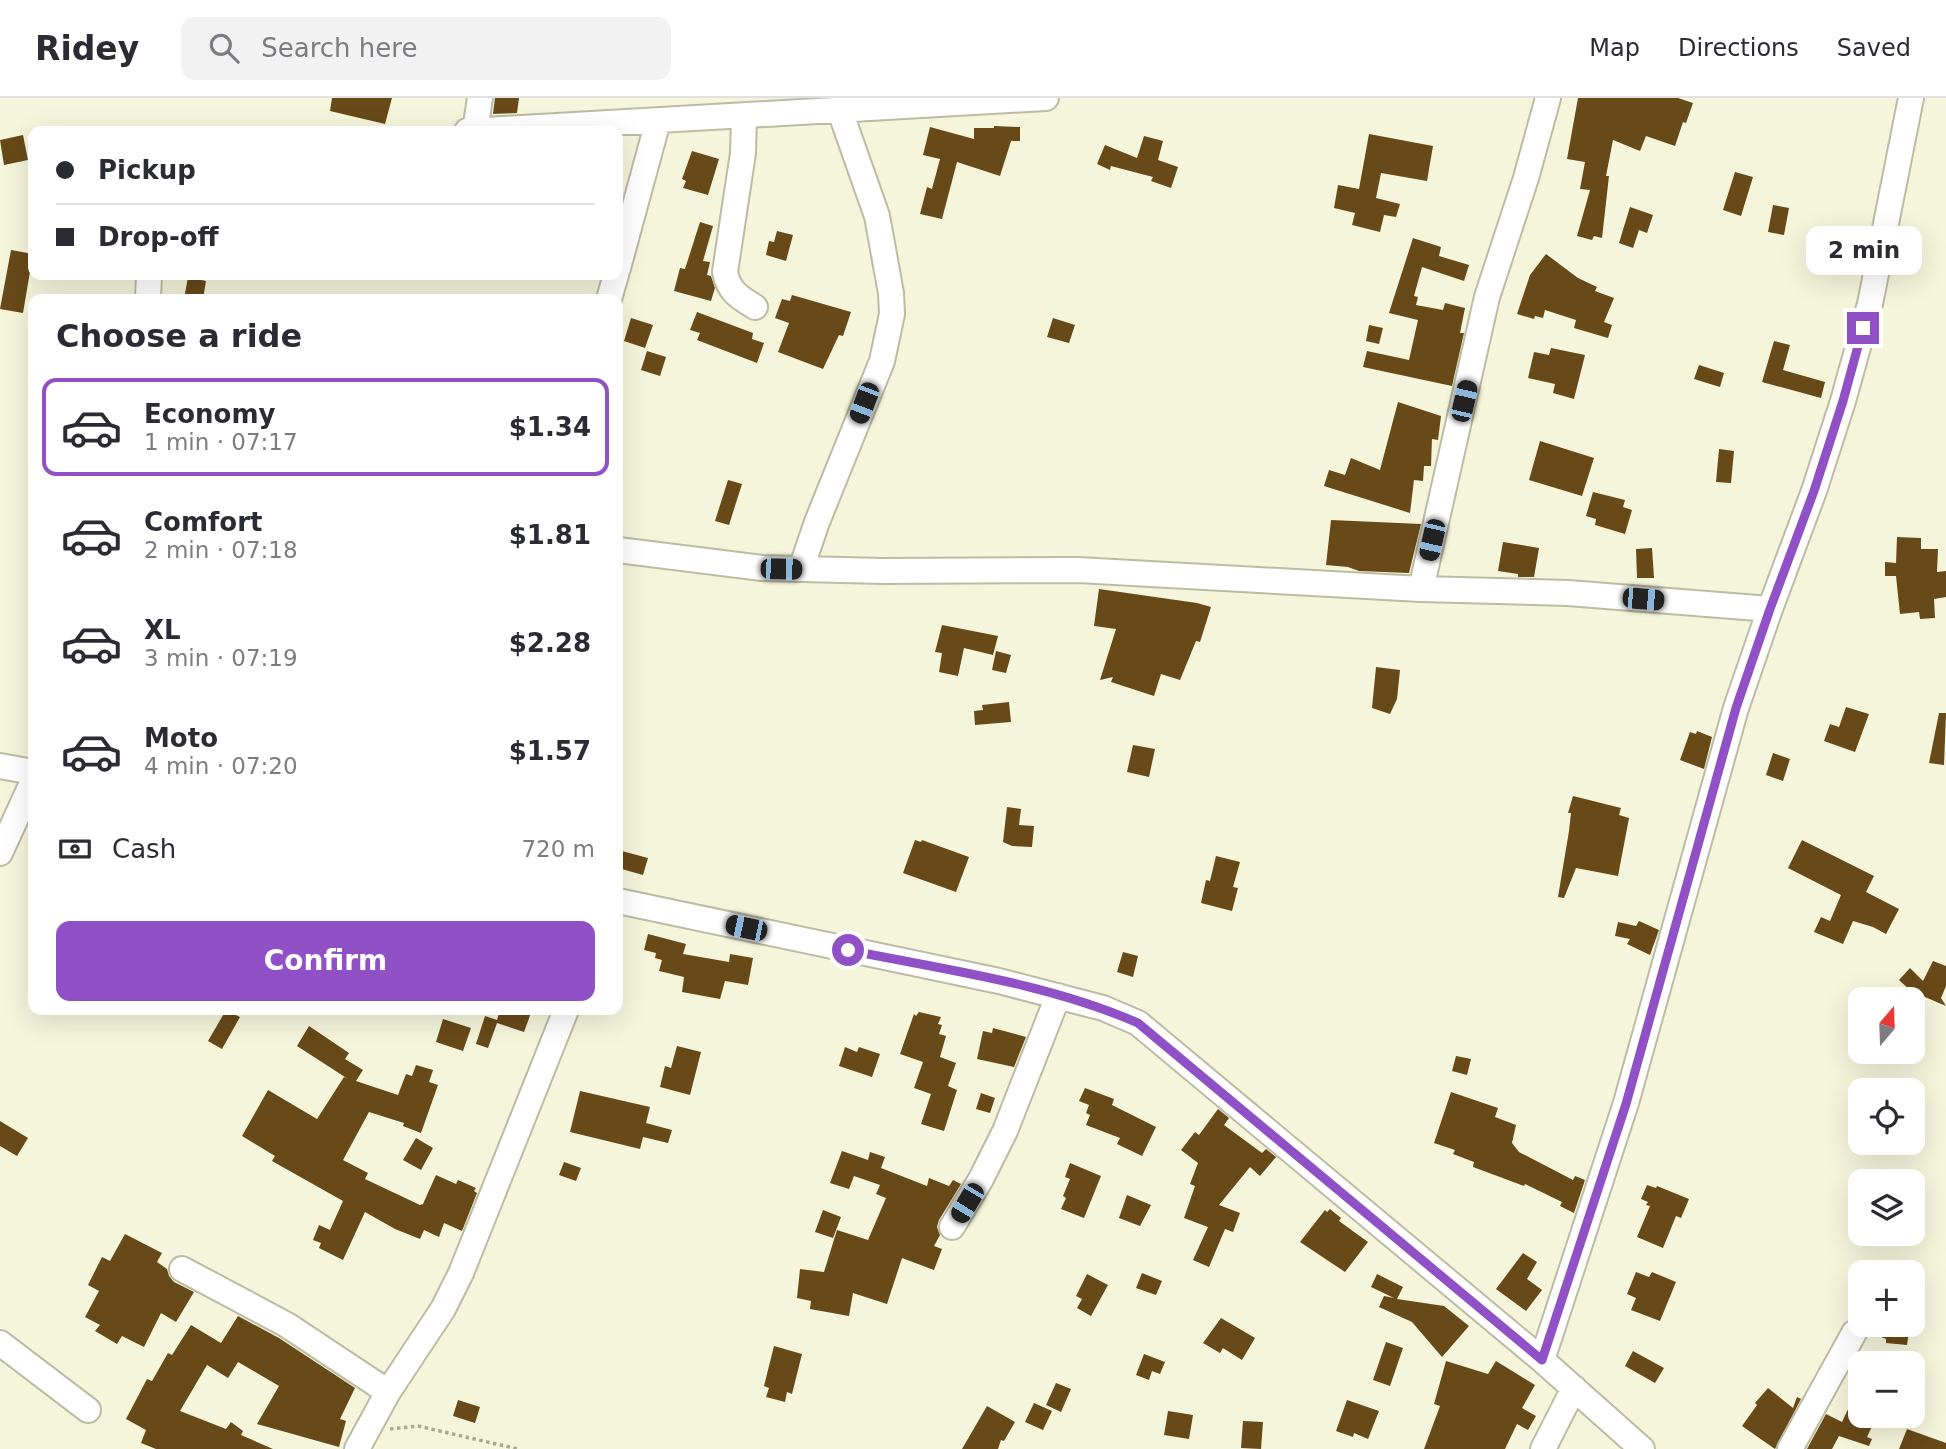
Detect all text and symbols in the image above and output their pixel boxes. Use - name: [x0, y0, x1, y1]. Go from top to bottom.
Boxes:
- search box: [181, 17, 671, 80]
- text: Ridey: [35, 29, 139, 68]
- icon: search: [205, 29, 243, 67]
- text: Search here: [261, 33, 417, 63]
- text: Map: [1589, 34, 1640, 62]
- text: Directions: [1678, 34, 1799, 62]
- text: Saved: [1837, 34, 1911, 62]
- text: Pickup: [98, 155, 196, 185]
- text: Drop-off: [98, 222, 219, 252]
- callout: 2 min: [1805, 226, 1921, 275]
- text: 2 min: [1828, 237, 1900, 263]
- route end: [1847, 312, 1879, 344]
- text: Choose a ride: [56, 317, 302, 355]
- car: [1450, 378, 1479, 424]
- car: [847, 380, 882, 426]
- icon: car: [60, 396, 123, 459]
- text: Economy: [144, 399, 275, 429]
- text: $1.34: [509, 412, 591, 442]
- text: 1 min · 07:17: [144, 429, 298, 455]
- icon: car: [60, 504, 123, 567]
- text: Comfort: [144, 507, 262, 537]
- car: [1418, 517, 1447, 563]
- text: $1.81: [509, 520, 591, 550]
- text: 2 min · 07:18: [144, 537, 298, 563]
- car: [760, 558, 803, 580]
- car: [1622, 587, 1665, 611]
- icon: car: [60, 612, 123, 675]
- text: XL: [144, 615, 181, 645]
- text: $2.28: [509, 628, 591, 658]
- text: 3 min · 07:19: [144, 645, 298, 671]
- icon: car: [60, 720, 123, 783]
- text: Moto: [144, 723, 218, 753]
- text: $1.57: [509, 736, 591, 766]
- text: 4 min · 07:20: [144, 753, 298, 779]
- icon: cash: [56, 830, 94, 868]
- text: Cash: [112, 834, 176, 864]
- text: 720 m: [521, 836, 595, 862]
- car: [724, 913, 769, 943]
- button: Confirm: [56, 921, 595, 1001]
- route start: [832, 934, 864, 966]
- north arrow: [1848, 987, 1925, 1064]
- map controls: [1848, 987, 1925, 1428]
- button: locate: [1848, 1078, 1925, 1155]
- button: layers: [1848, 1169, 1925, 1246]
- car: [948, 1180, 987, 1226]
- button: +: [1848, 1260, 1925, 1337]
- button: −: [1848, 1351, 1925, 1428]

